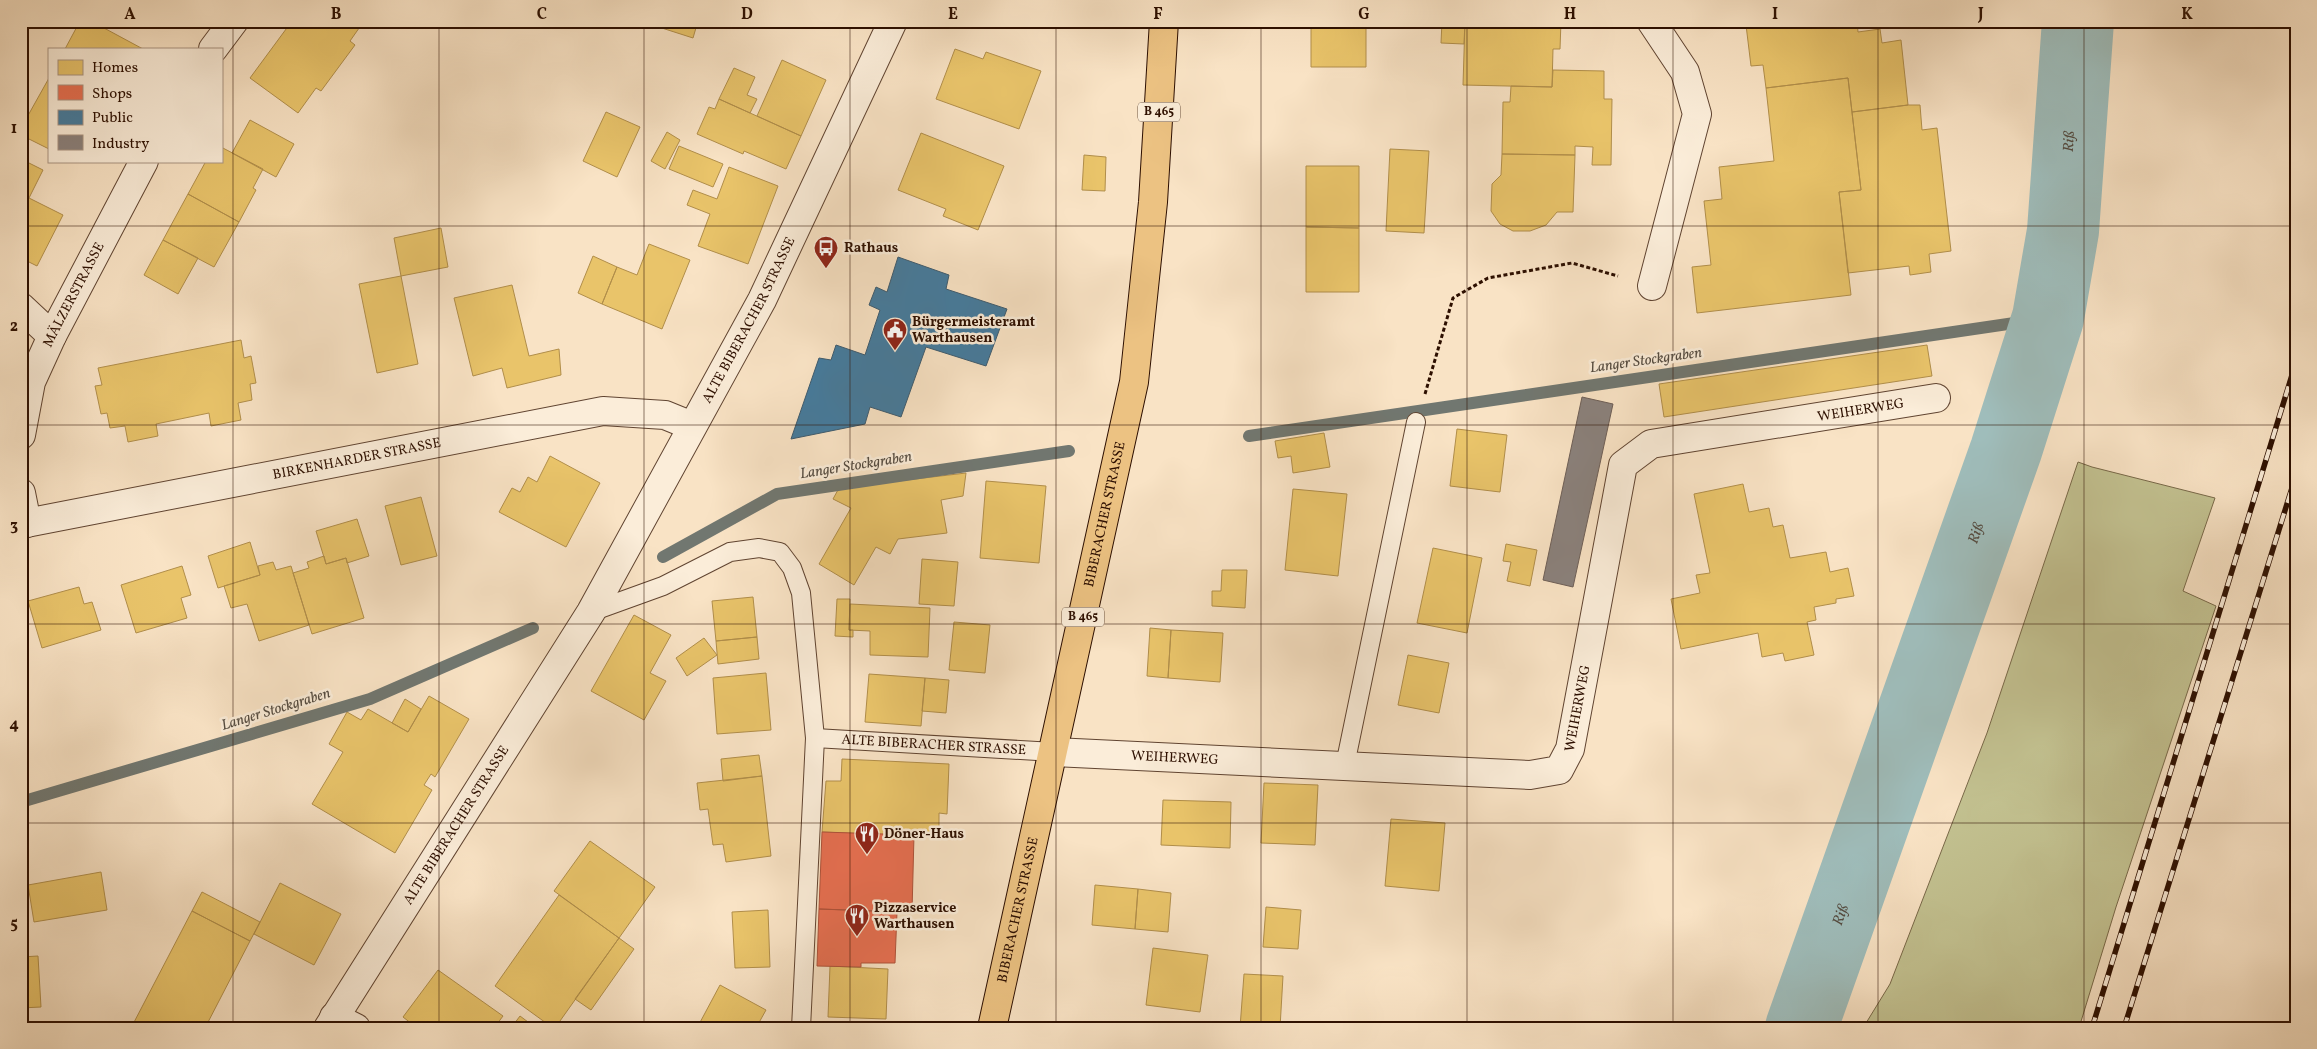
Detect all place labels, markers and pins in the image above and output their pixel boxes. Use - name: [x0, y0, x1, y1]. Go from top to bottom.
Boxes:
- bus stop icon: Rathaus: [813, 235, 839, 269]
- place label: Rathaus: [844, 239, 898, 258]
- place label: Bürgermeisteramt Warthausen: [912, 313, 1035, 348]
- public building icon: Bürgermeisteramt Warthausen: [882, 317, 908, 351]
- restaurant icon: Döner-Haus: [854, 821, 880, 855]
- place label: Döner-Haus: [884, 825, 964, 844]
- place label: Pizzaservice Warthausen: [874, 899, 956, 934]
- restaurant icon: Pizzaservice Warthausen: [844, 903, 870, 937]

